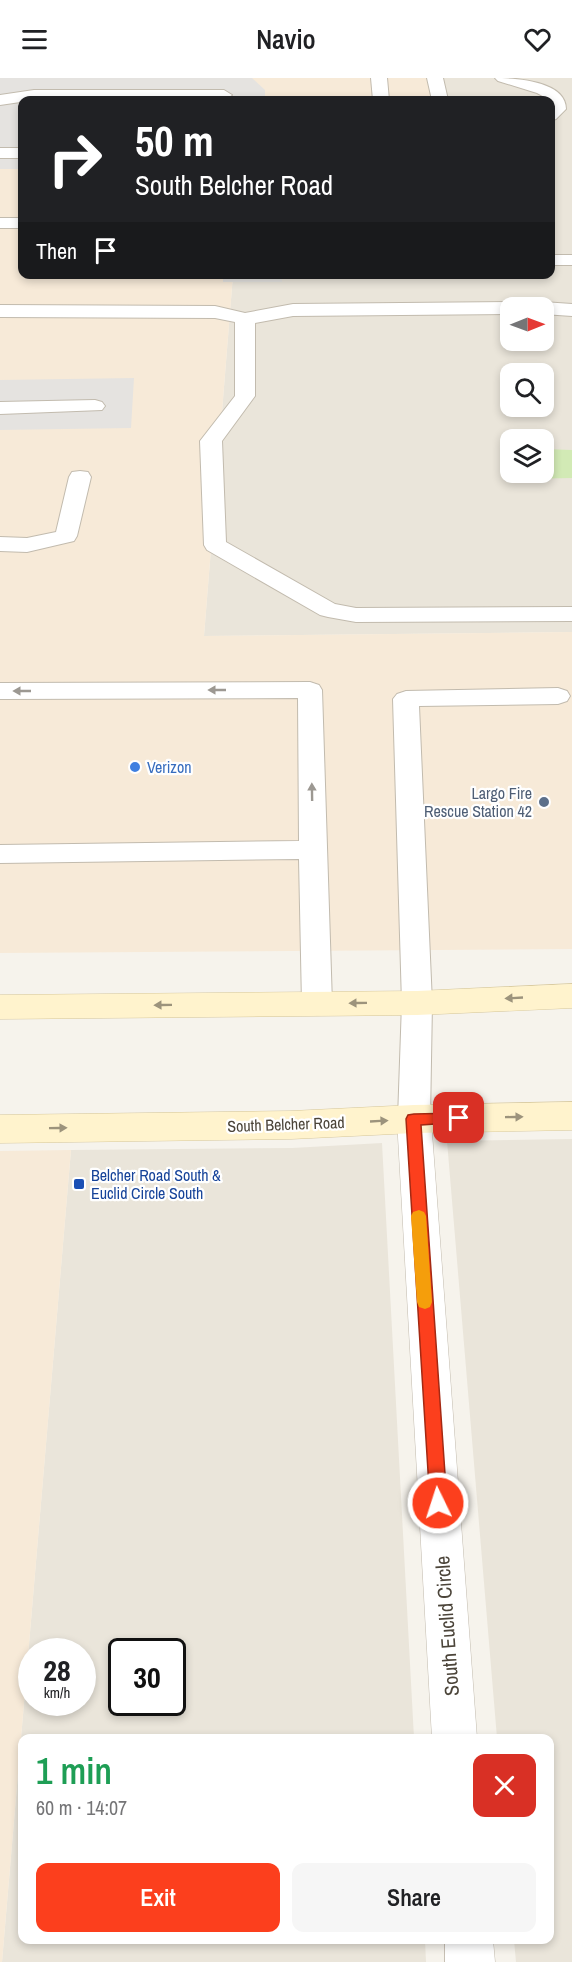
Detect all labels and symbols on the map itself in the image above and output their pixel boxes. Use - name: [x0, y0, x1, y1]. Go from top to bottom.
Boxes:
- north arrow: [500, 297, 554, 351]
- one-way arrow: [208, 685, 227, 695]
- one-way arrow: [13, 686, 32, 696]
- place label: Verizon: [147, 756, 192, 778]
- marker: Verizon: [128, 760, 142, 774]
- one-way arrow: [307, 782, 317, 801]
- place label: Largo Fire Rescue Station 42: [424, 782, 532, 822]
- marker: Largo Fire Rescue Station 42: [537, 795, 551, 809]
- one-way arrow: [504, 993, 523, 1002]
- one-way arrow: [349, 999, 368, 1008]
- one-way arrow: [154, 1000, 173, 1010]
- pin: [433, 1092, 484, 1143]
- street label: South Belcher Road: [227, 1111, 345, 1137]
- one-way arrow: [505, 1113, 524, 1122]
- one-way arrow: [370, 1116, 389, 1125]
- one-way arrow: [49, 1123, 68, 1133]
- place label: Belcher Road South & Euclid Circle South: [91, 1164, 221, 1204]
- marker: Belcher Road South & Euclid Circle South: [72, 1177, 86, 1191]
- position arrow: [406, 1471, 470, 1535]
- street label: South Euclid Circle: [428, 1555, 465, 1697]
- speed limit sign: 30: [108, 1638, 186, 1716]

